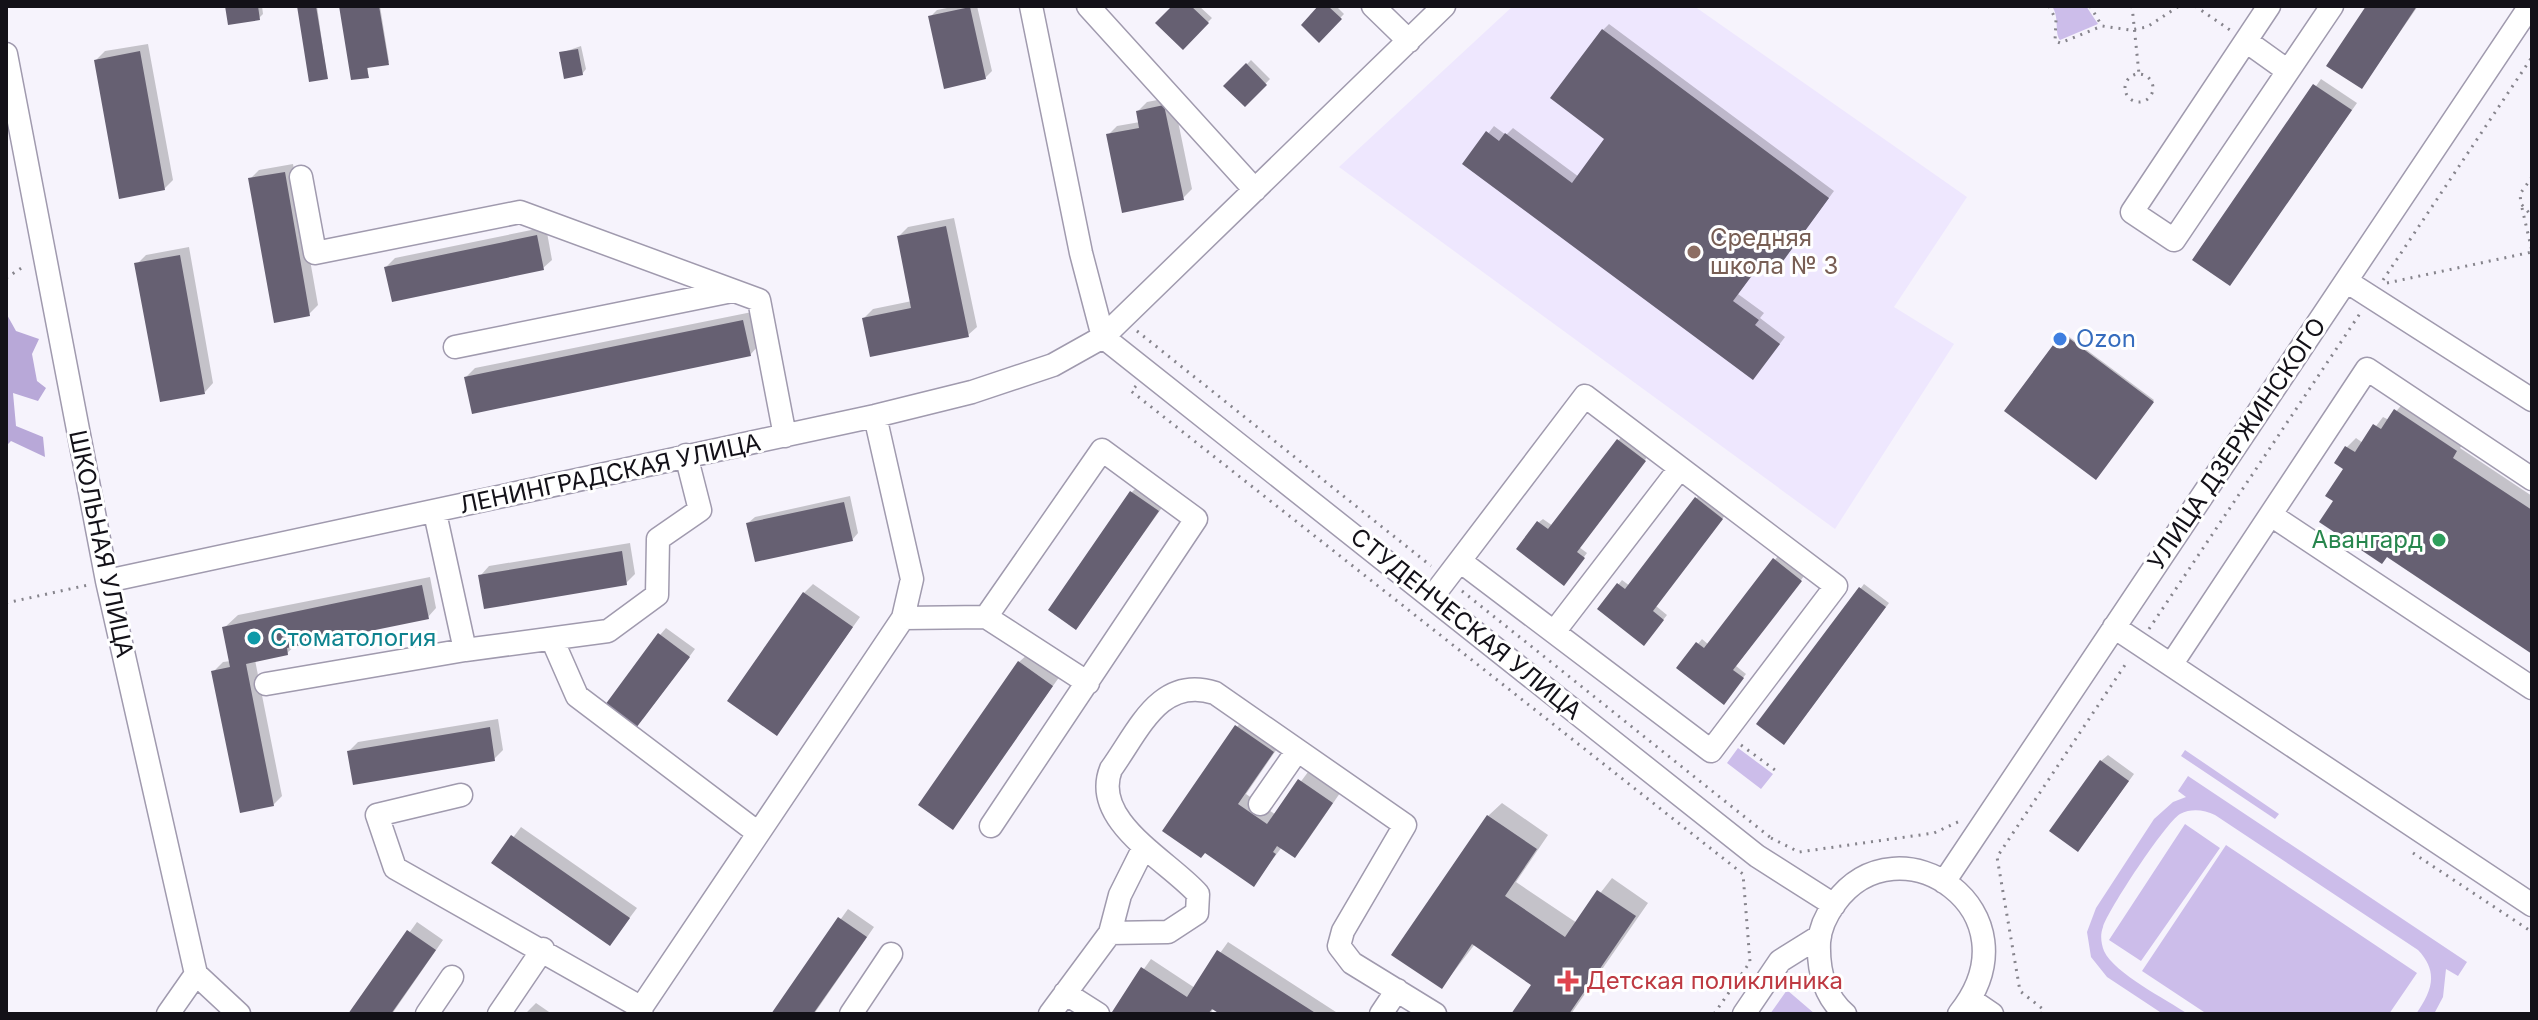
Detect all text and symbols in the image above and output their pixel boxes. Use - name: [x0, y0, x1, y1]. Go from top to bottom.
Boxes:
- place label: Средняя школа № 3: [1710, 223, 1838, 280]
- marker: Средняя школа № 3: [1685, 243, 1703, 261]
- street label: УЛИЦА ДЗЕРЖИНСКОГО: [2141, 312, 2332, 575]
- place label: Ozon: [2076, 324, 2136, 353]
- marker: Ozon: [2051, 330, 2069, 348]
- street label: ЛЕНИНГРАДСКАЯ УЛИЦА: [457, 427, 763, 520]
- street label: ШКОЛЬНАЯ УЛИЦА: [63, 428, 140, 660]
- street label: СТУДЕНЧЕСКАЯ УЛИЦА: [1345, 522, 1588, 726]
- place label: Авангард: [2312, 525, 2423, 554]
- marker: Авангард: [2430, 531, 2448, 549]
- place label: Стоматология: [270, 623, 436, 652]
- marker: Стоматология: [245, 629, 263, 647]
- place label: Детская поликлиника: [1586, 966, 1843, 995]
- marker: Детская поликлиника: [1557, 970, 1579, 992]

